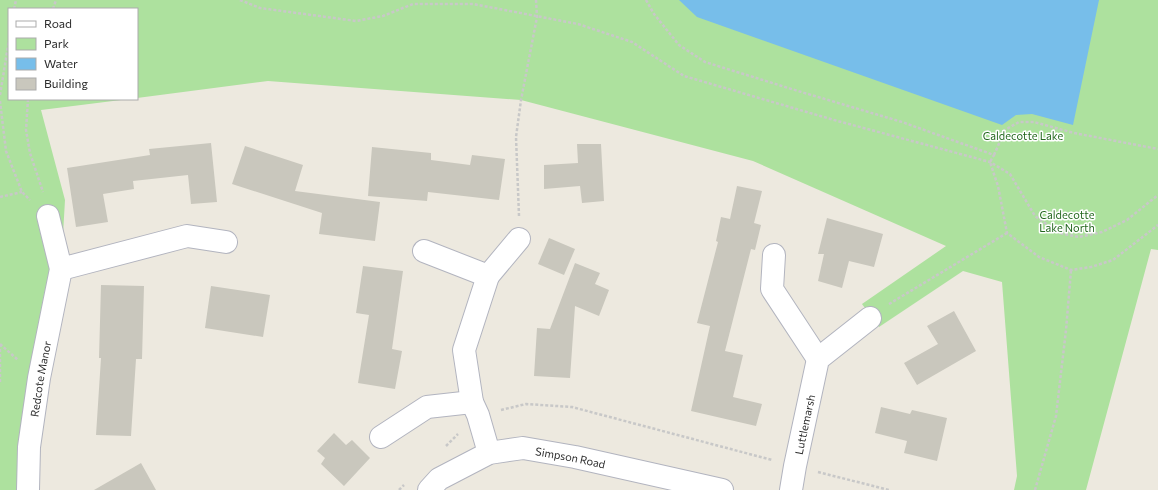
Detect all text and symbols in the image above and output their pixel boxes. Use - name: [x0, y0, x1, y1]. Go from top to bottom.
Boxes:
- legend: [8, 8, 138, 100]
- text: Road: [44, 16, 72, 30]
- text: Park: [44, 36, 70, 50]
- text: Water: [44, 56, 78, 70]
- text: Building: [44, 76, 88, 90]
- park label: Caldecotte Lake: [983, 129, 1063, 142]
- park label: Caldecotte Lake North: [1039, 208, 1095, 234]
- street label: Redcote Manor: [27, 339, 53, 418]
- street label: Luttlemarsh: [791, 393, 817, 455]
- street label: Simpson Road: [535, 444, 607, 470]

